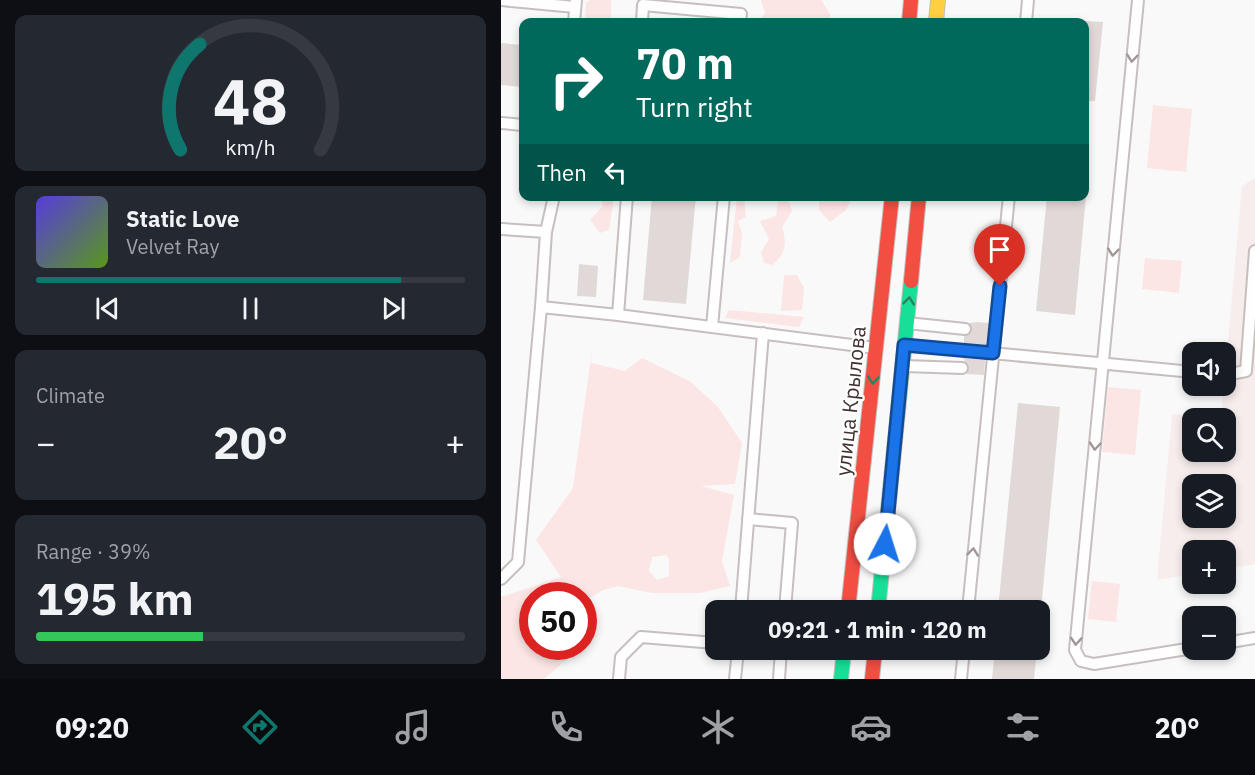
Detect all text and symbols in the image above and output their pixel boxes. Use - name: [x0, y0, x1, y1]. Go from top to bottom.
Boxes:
- text: 70 m: [636, 36, 734, 91]
- icon: right: [537, 42, 615, 120]
- one-way arrow: [1126, 54, 1139, 63]
- text: 48: [213, 60, 288, 141]
- text: Turn right: [636, 89, 753, 124]
- text: km/h: [225, 133, 276, 161]
- icon: left: [599, 156, 632, 189]
- text: Then: [537, 158, 587, 187]
- text: Static Love: [126, 204, 239, 233]
- pin: [974, 224, 1025, 286]
- text: Velvet Ray: [126, 233, 219, 260]
- icon: arrive: [983, 233, 1016, 266]
- one-way arrow: [1107, 248, 1120, 257]
- icon: previous: [91, 292, 124, 325]
- icon: pause: [234, 292, 267, 325]
- icon: next: [377, 292, 410, 325]
- one-way arrow: [902, 297, 915, 306]
- street label: улица Крылова: [828, 325, 872, 477]
- map controls: [1182, 342, 1236, 660]
- button: sound: [1182, 342, 1236, 396]
- one-way arrow: [867, 376, 880, 385]
- text: Climate: [36, 382, 105, 409]
- button: search: [1182, 408, 1236, 462]
- text: 20°: [213, 413, 288, 471]
- text: −: [36, 421, 56, 464]
- text: +: [445, 421, 465, 464]
- one-way arrow: [1089, 442, 1102, 451]
- button: layers: [1182, 474, 1236, 528]
- position arrow: [853, 512, 917, 576]
- text: Range · 39%: [36, 538, 151, 565]
- button: +: [1182, 540, 1236, 594]
- one-way arrow: [967, 548, 979, 557]
- text: 195 km: [36, 569, 194, 627]
- speed limit sign: 50: [519, 582, 597, 660]
- button: −: [1182, 606, 1236, 660]
- text: 09:21 · 1 min · 120 m: [768, 615, 987, 644]
- one-way arrow: [1070, 636, 1083, 645]
- icon: directions: [239, 706, 281, 748]
- icon: music: [392, 706, 434, 748]
- icon: phone: [545, 706, 587, 748]
- icon: climate: [697, 706, 739, 748]
- icon: car: [850, 706, 892, 748]
- icon: filters: [1002, 706, 1044, 748]
- text: 09:20: [55, 710, 129, 745]
- text: 20°: [1155, 710, 1200, 745]

